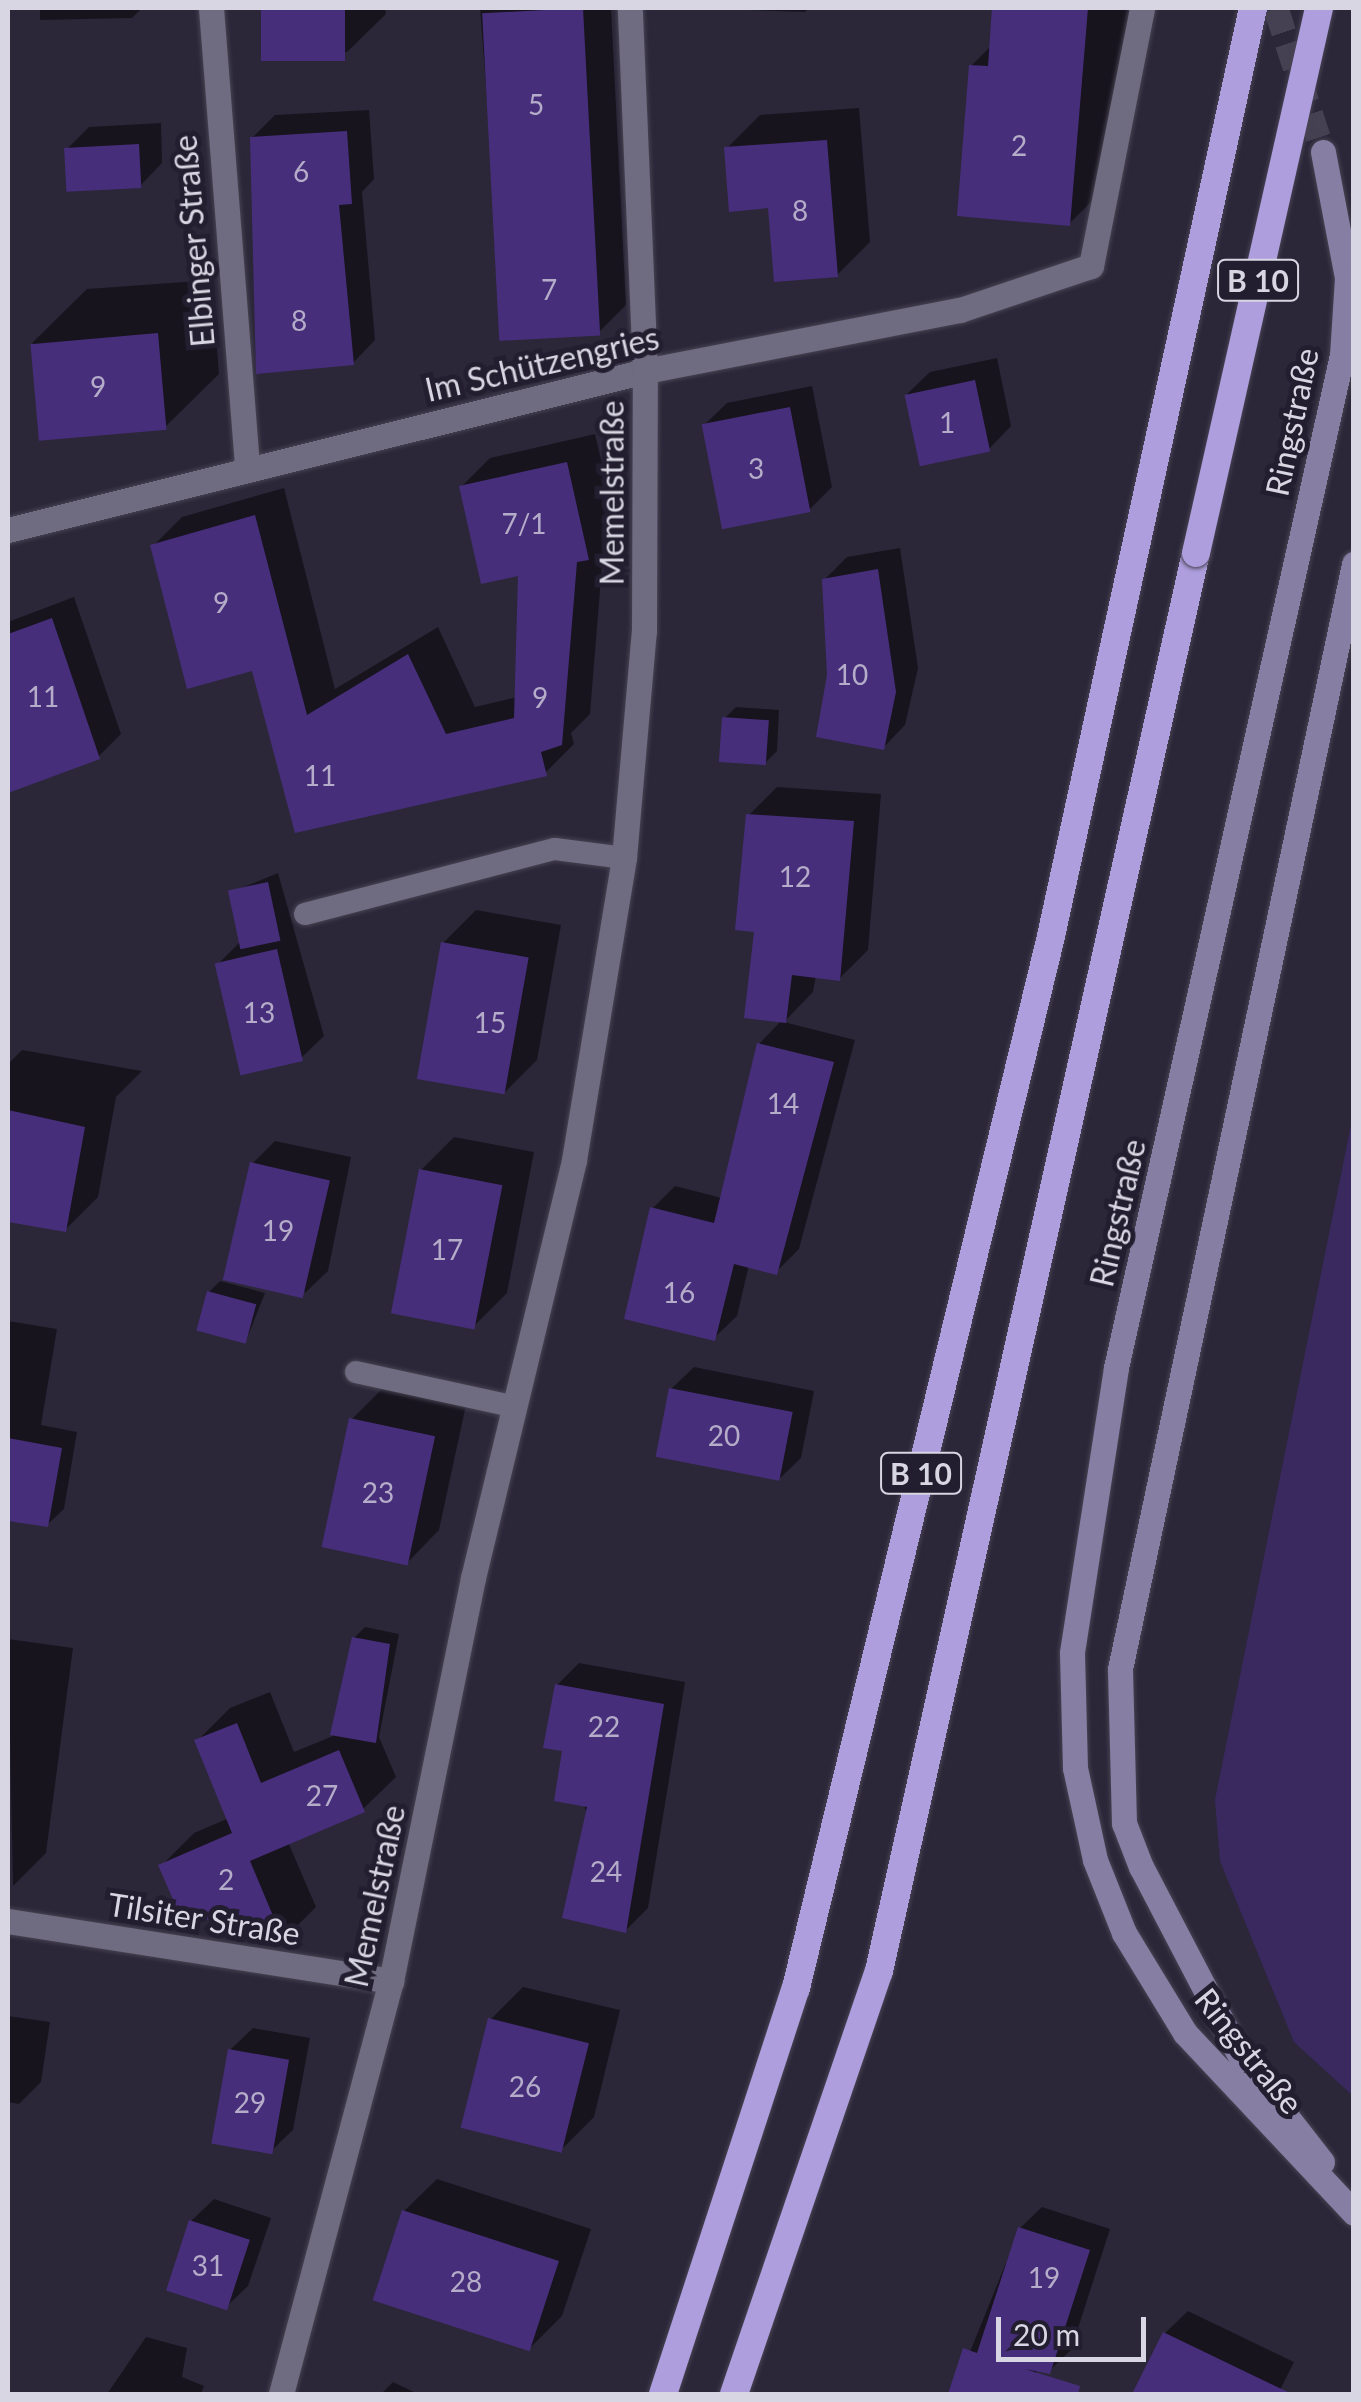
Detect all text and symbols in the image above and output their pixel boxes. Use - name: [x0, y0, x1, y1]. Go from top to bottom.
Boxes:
- house number: 5: [528, 87, 544, 121]
- house number: 2: [1011, 128, 1027, 162]
- street label: Elbinger Straße: [166, 133, 222, 349]
- house number: 6: [293, 154, 309, 188]
- house number: 8: [792, 193, 808, 227]
- road number: B 10: [1216, 255, 1300, 305]
- house number: 7: [541, 272, 557, 306]
- house number: 8: [291, 303, 307, 337]
- street label: Im Schützengries: [421, 318, 663, 410]
- street label: Ringstraße: [1258, 345, 1326, 499]
- house number: 9: [90, 369, 106, 403]
- street label: Memelstraße: [593, 401, 631, 585]
- house number: 1: [939, 405, 955, 439]
- house number: 3: [748, 451, 764, 485]
- house number: 7/1: [501, 506, 547, 540]
- house number: 9: [213, 585, 229, 619]
- house number: 10: [836, 657, 868, 691]
- house number: 11: [27, 679, 59, 713]
- house number: 9: [532, 680, 548, 714]
- house number: 11: [304, 758, 336, 792]
- house number: 12: [779, 859, 811, 893]
- house number: 13: [243, 995, 275, 1029]
- house number: 15: [474, 1005, 506, 1039]
- house number: 14: [767, 1086, 799, 1120]
- street label: Ringstraße: [1082, 1136, 1154, 1290]
- house number: 19: [262, 1213, 294, 1247]
- house number: 17: [431, 1232, 463, 1266]
- house number: 16: [663, 1275, 695, 1309]
- house number: 20: [708, 1418, 740, 1452]
- road number: B 10: [878, 1448, 964, 1498]
- house number: 23: [362, 1475, 394, 1509]
- house number: 22: [588, 1709, 620, 1743]
- house number: 27: [306, 1778, 338, 1812]
- street label: Memelstraße: [337, 1802, 413, 1990]
- house number: 24: [590, 1854, 622, 1888]
- house number: 2: [218, 1862, 234, 1896]
- street label: Tilsiter Straße: [105, 1885, 303, 1953]
- street label: Ringstraße: [1187, 1981, 1311, 2121]
- house number: 26: [509, 2069, 541, 2103]
- house number: 29: [234, 2085, 266, 2119]
- house number: 31: [192, 2248, 224, 2282]
- house number: 19: [1028, 2260, 1060, 2294]
- house number: 28: [450, 2264, 482, 2298]
- scale bar: [1001, 2297, 1151, 2359]
- text: 20 m: [1013, 2316, 1080, 2352]

